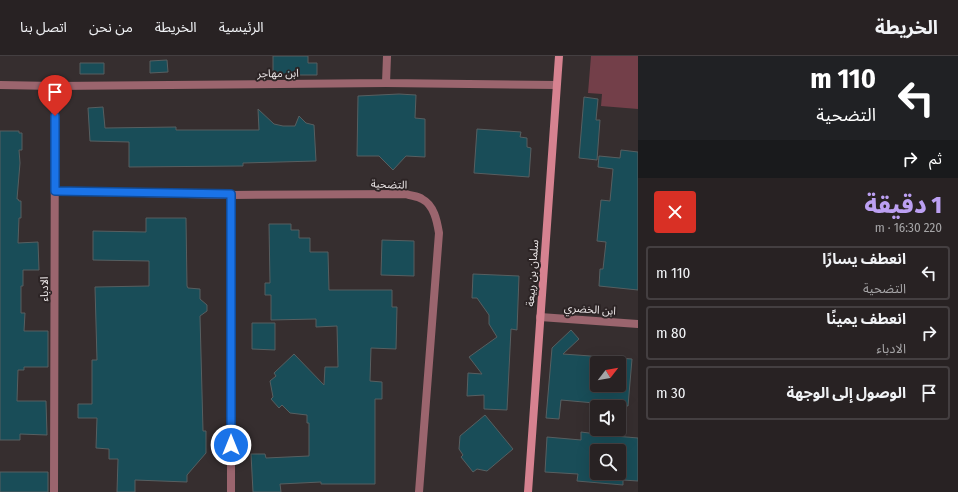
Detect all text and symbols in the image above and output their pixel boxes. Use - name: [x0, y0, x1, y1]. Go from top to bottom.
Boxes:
- text: الخريطة: [875, 16, 938, 39]
- text: اتصل بنا: [20, 19, 67, 36]
- text: من نحن: [89, 19, 133, 36]
- text: الخريطة: [155, 19, 197, 36]
- text: الرئيسية: [219, 19, 264, 36]
- text: 110 m: [810, 62, 876, 95]
- street label: ابن مهاجر: [256, 67, 299, 80]
- icon: left: [890, 72, 942, 124]
- pin: [38, 75, 72, 116]
- icon: arrive: [44, 81, 66, 103]
- text: التضحية: [816, 104, 876, 126]
- icon: right: [899, 148, 921, 170]
- text: ثم: [929, 150, 942, 168]
- street label: التضحية: [371, 177, 407, 192]
- button: close: [654, 191, 696, 233]
- text: 1 دقيقة: [864, 191, 942, 219]
- text: 220 m · 16:30: [875, 220, 942, 235]
- street label: سلمان بن ربيعة: [524, 239, 541, 307]
- text: انعطف يسارًا: [822, 250, 906, 268]
- icon: left: [918, 262, 940, 284]
- text: 110 m: [656, 264, 690, 282]
- street label: الادباء: [38, 277, 51, 301]
- text: التضحية: [863, 281, 906, 296]
- street label: ابن الخضري: [563, 301, 616, 320]
- text: انعطف يمينًا: [826, 310, 906, 328]
- icon: right: [918, 322, 940, 344]
- text: 80 m: [656, 324, 686, 342]
- text: الادباء: [877, 341, 906, 356]
- north arrow: [590, 356, 626, 392]
- map controls: [590, 356, 626, 480]
- icon: arrive: [918, 382, 940, 404]
- text: 30 m: [656, 384, 686, 402]
- text: الوصول إلى الوجهة: [786, 384, 906, 402]
- button: sound: [590, 400, 626, 436]
- position arrow: [210, 424, 252, 466]
- button: search: [590, 444, 626, 480]

